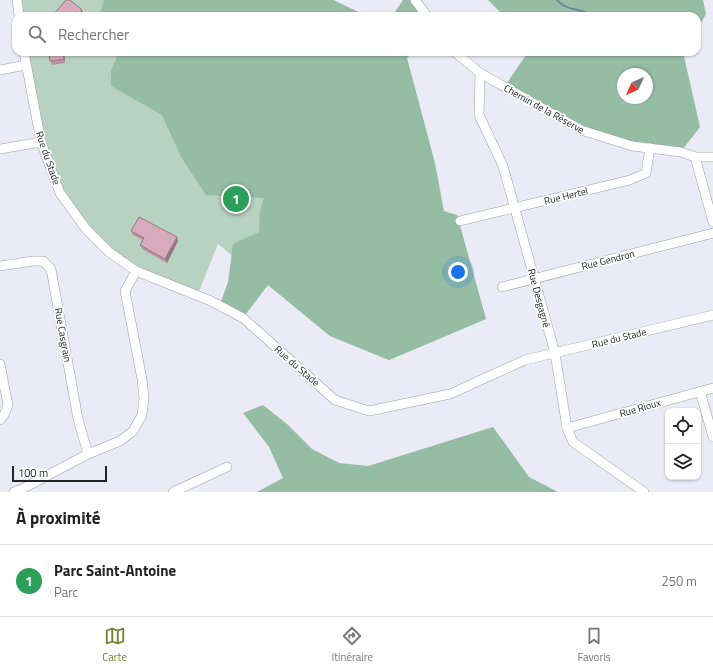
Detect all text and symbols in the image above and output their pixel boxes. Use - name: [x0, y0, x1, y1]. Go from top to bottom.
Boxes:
- search box: [12, 12, 701, 56]
- icon: search: [26, 23, 48, 45]
- text: Rechercher: [58, 23, 129, 46]
- north arrow: [617, 68, 653, 104]
- street label: Chemin de la Réserve: [501, 81, 587, 137]
- street label: Rue du Stade: [32, 129, 64, 187]
- street label: Rue Hertel: [542, 183, 590, 209]
- pin: 1: [223, 184, 249, 214]
- street label: Rue Gendron: [580, 246, 636, 274]
- your location: [448, 262, 468, 282]
- street label: Rue Desgagné: [524, 267, 554, 329]
- street label: Rue Casgrain: [51, 307, 75, 363]
- street label: Rue du Stade: [590, 324, 648, 352]
- street label: Rue du Stade: [271, 342, 323, 390]
- street label: Rue Rioux: [618, 395, 663, 421]
- map controls: [665, 408, 701, 480]
- button: locate: [665, 408, 701, 444]
- button: layers: [665, 444, 701, 480]
- scale bar: [12, 464, 107, 483]
- text: 100 m: [18, 465, 48, 481]
- text: À proximité: [16, 505, 100, 531]
- text: Parc Saint-Antoine: [54, 559, 176, 582]
- text: 1: [25, 571, 33, 591]
- text: 250 m: [661, 571, 697, 591]
- text: Parc: [54, 582, 78, 602]
- tab: Carte: [102, 625, 127, 665]
- tab: Itinéraire: [332, 625, 373, 665]
- tab: Favoris: [578, 625, 611, 665]

